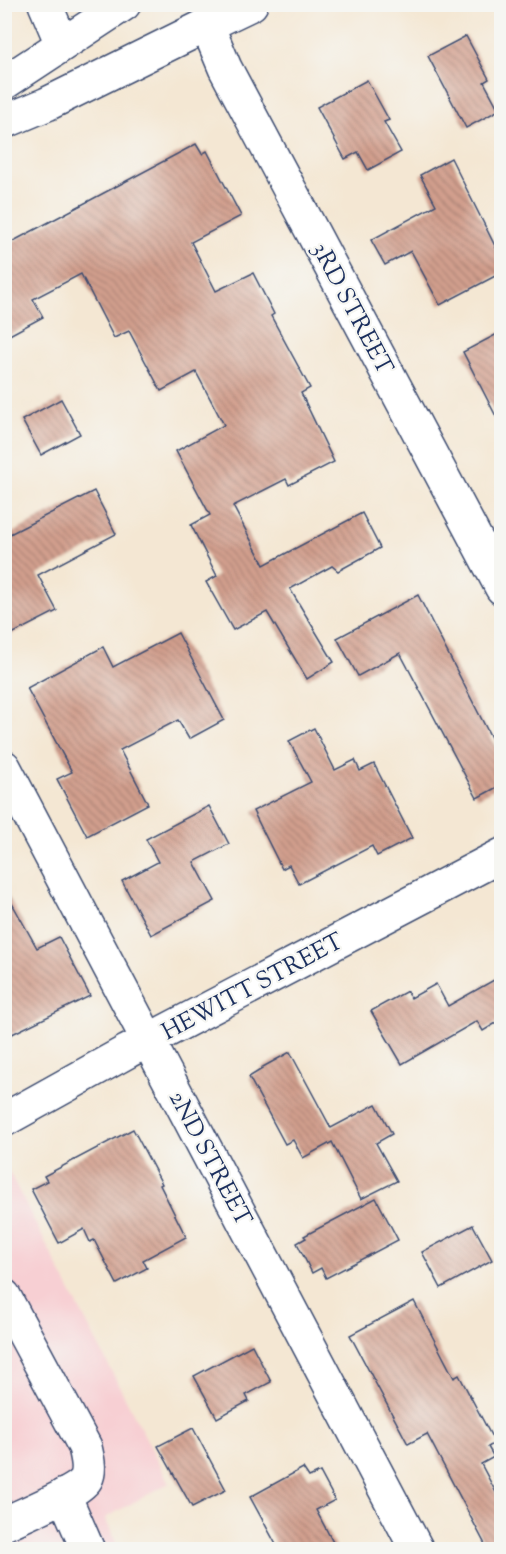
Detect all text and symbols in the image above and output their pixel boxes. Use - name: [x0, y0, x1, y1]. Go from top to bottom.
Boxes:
- street label: 3RD STREET: [302, 237, 400, 381]
- street label: HEWITT STREET: [156, 925, 350, 1050]
- street label: 2ND STREET: [159, 1085, 259, 1233]

